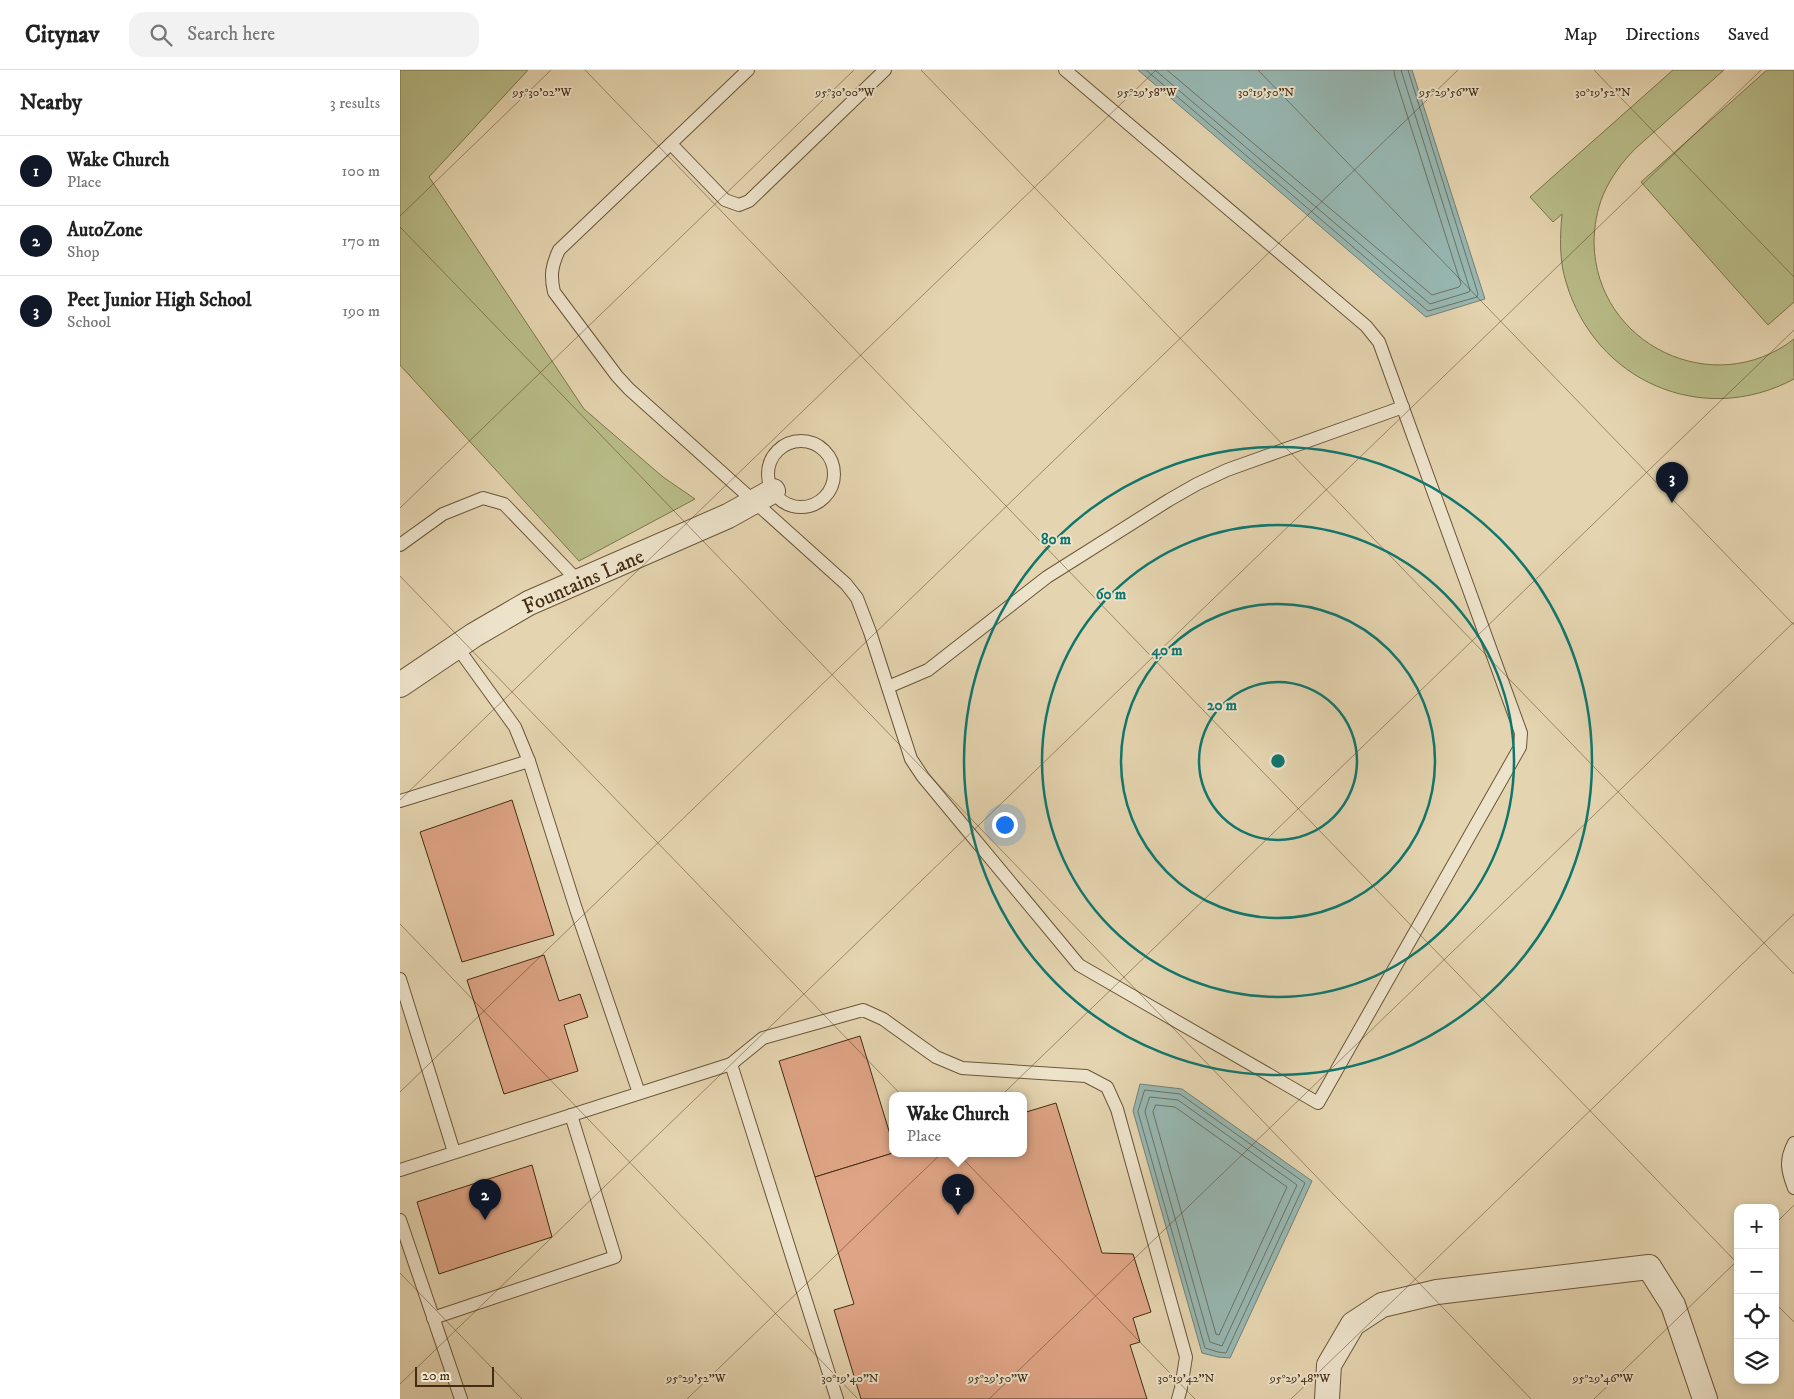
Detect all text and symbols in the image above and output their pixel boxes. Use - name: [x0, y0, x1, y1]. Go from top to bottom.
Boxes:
- search box: [129, 12, 479, 57]
- text: Citynav: [25, 20, 99, 50]
- icon: search: [147, 21, 175, 49]
- text: Search here: [187, 23, 275, 46]
- text: Map: [1564, 24, 1597, 46]
- text: Directions: [1625, 24, 1700, 46]
- text: Saved: [1728, 24, 1769, 46]
- text: 95°30'02"W: [511, 85, 573, 100]
- text: 95°30'00"W: [814, 85, 876, 100]
- text: 95°29'58"W: [1116, 85, 1178, 100]
- text: 30°19'50"N: [1238, 85, 1294, 100]
- text: 95°29'56"W: [1418, 85, 1480, 100]
- text: 30°19'52"N: [1575, 85, 1631, 100]
- text: Nearby: [20, 90, 82, 116]
- text: 3 results: [330, 93, 380, 113]
- text: Wake Church: [67, 149, 169, 172]
- text: 1: [33, 161, 39, 181]
- text: 100 m: [342, 161, 380, 181]
- text: Place: [67, 172, 101, 192]
- text: AutoZone: [67, 219, 143, 242]
- text: 2: [32, 231, 40, 251]
- text: 170 m: [342, 231, 380, 251]
- text: Shop: [67, 242, 100, 262]
- text: Peet Junior High School: [67, 289, 252, 312]
- text: 3: [33, 301, 39, 321]
- text: 190 m: [342, 301, 380, 321]
- text: School: [67, 312, 111, 332]
- pin: 3: [1656, 462, 1688, 503]
- text: 80 m: [1041, 530, 1072, 549]
- street label: Fountains Lane: [518, 543, 649, 620]
- text: 60 m: [1096, 585, 1127, 604]
- text: 40 m: [1150, 641, 1183, 660]
- text: 20 m: [1207, 696, 1238, 715]
- centre of rings: [1269, 752, 1287, 770]
- your location: [992, 812, 1018, 838]
- popup: [889, 1092, 1027, 1157]
- text: Wake Church: [907, 1103, 1009, 1126]
- text: Place: [907, 1126, 941, 1146]
- pin: 1: [942, 1174, 974, 1215]
- pin: 2: [469, 1179, 501, 1220]
- map controls: [1734, 1204, 1779, 1384]
- button: +: [1734, 1204, 1779, 1249]
- button: −: [1734, 1249, 1779, 1294]
- button: locate: [1734, 1294, 1779, 1339]
- button: layers: [1734, 1339, 1779, 1384]
- scale bar: [415, 1364, 494, 1387]
- text: 20 m: [422, 1367, 450, 1385]
- text: 95°29'52"W: [665, 1371, 727, 1386]
- text: 30°19'40"N: [821, 1371, 879, 1386]
- text: 95°29'50"W: [967, 1371, 1029, 1386]
- text: 30°19'42"N: [1158, 1371, 1215, 1386]
- text: 95°29'48"W: [1269, 1371, 1331, 1386]
- text: 95°29'46"W: [1572, 1371, 1634, 1386]

